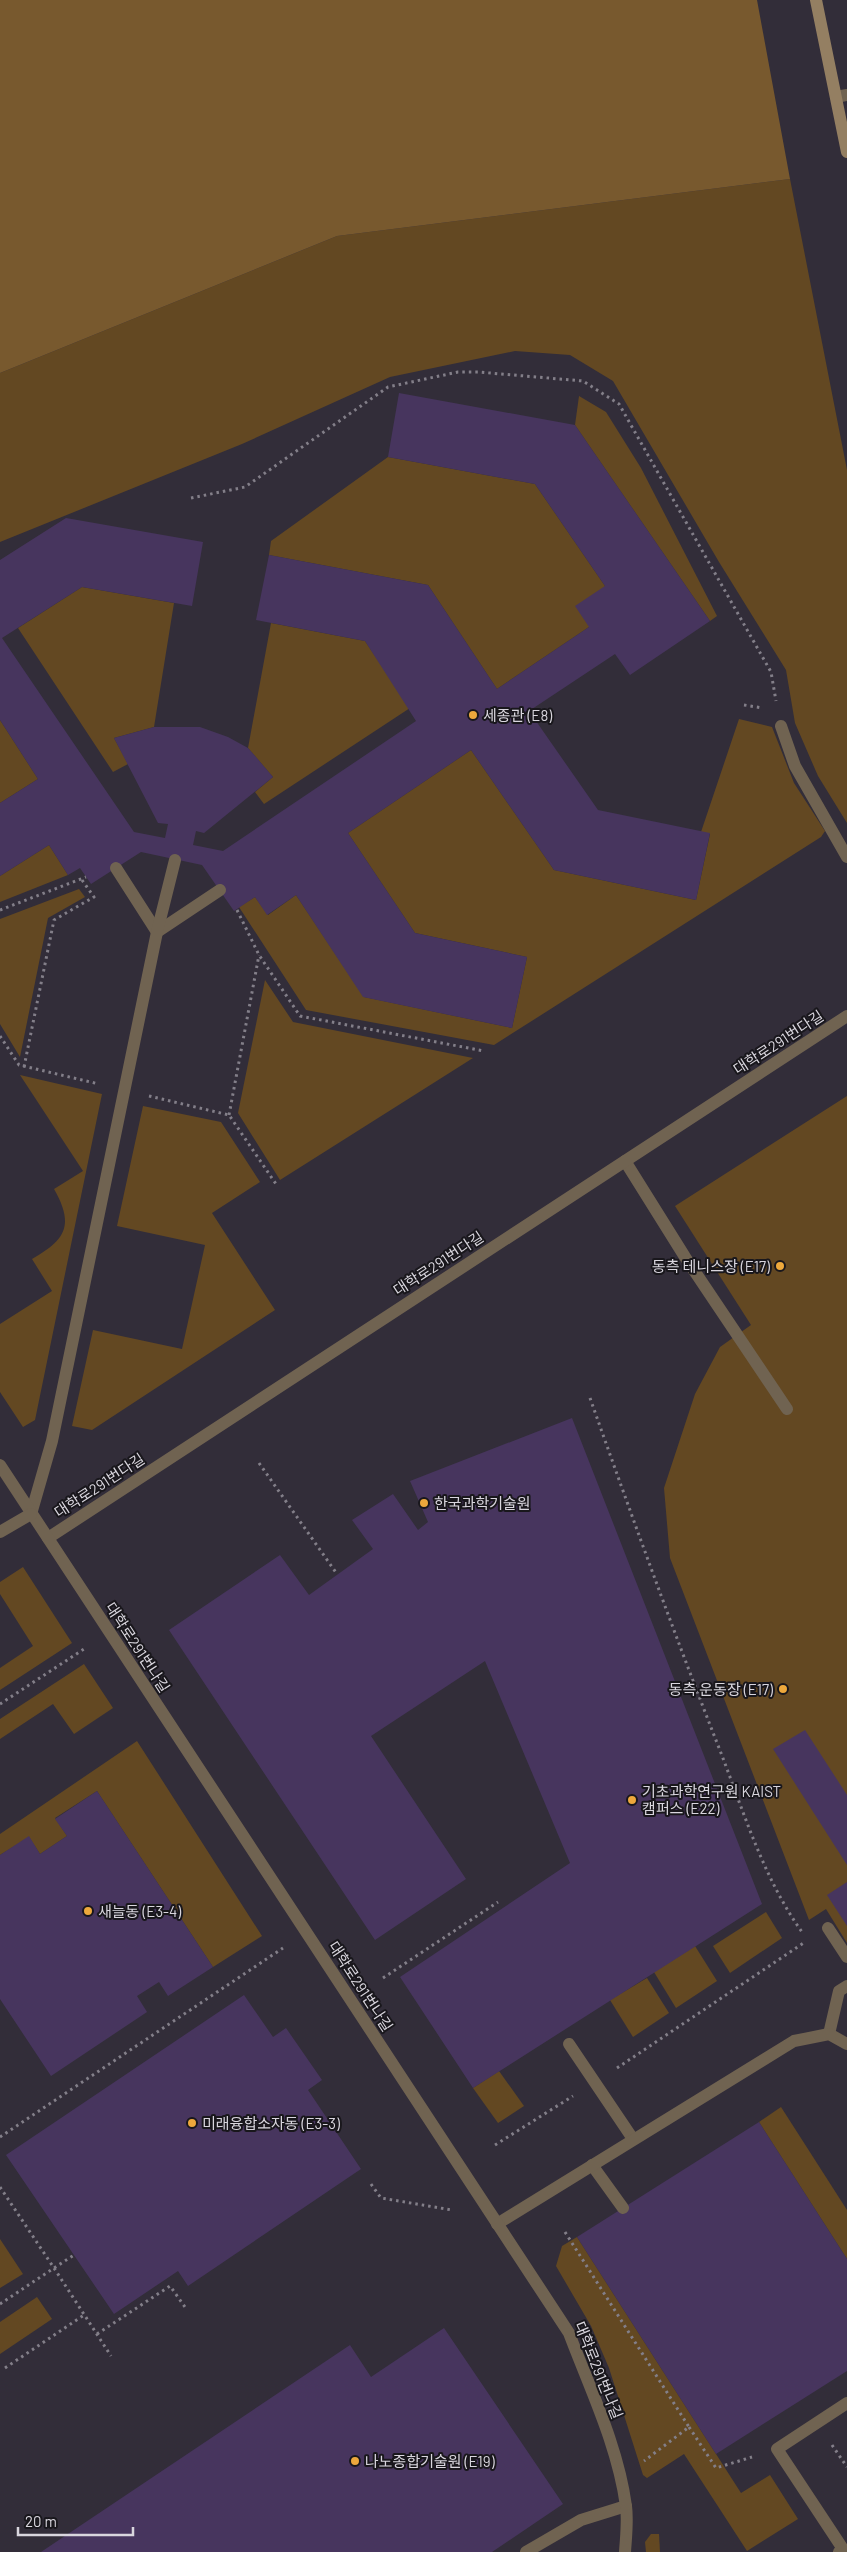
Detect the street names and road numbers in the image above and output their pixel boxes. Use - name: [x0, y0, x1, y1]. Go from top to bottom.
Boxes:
- street label: 대학로291번다길: [730, 1006, 826, 1078]
- street label: 대학로291번다길: [390, 1227, 486, 1299]
- street label: 대학로291번다길: [51, 1449, 147, 1521]
- street label: 대학로291번나길: [102, 1599, 174, 1695]
- street label: 대학로291번나길: [325, 1938, 397, 2034]
- street label: 대학로291번나길: [571, 2319, 627, 2421]

